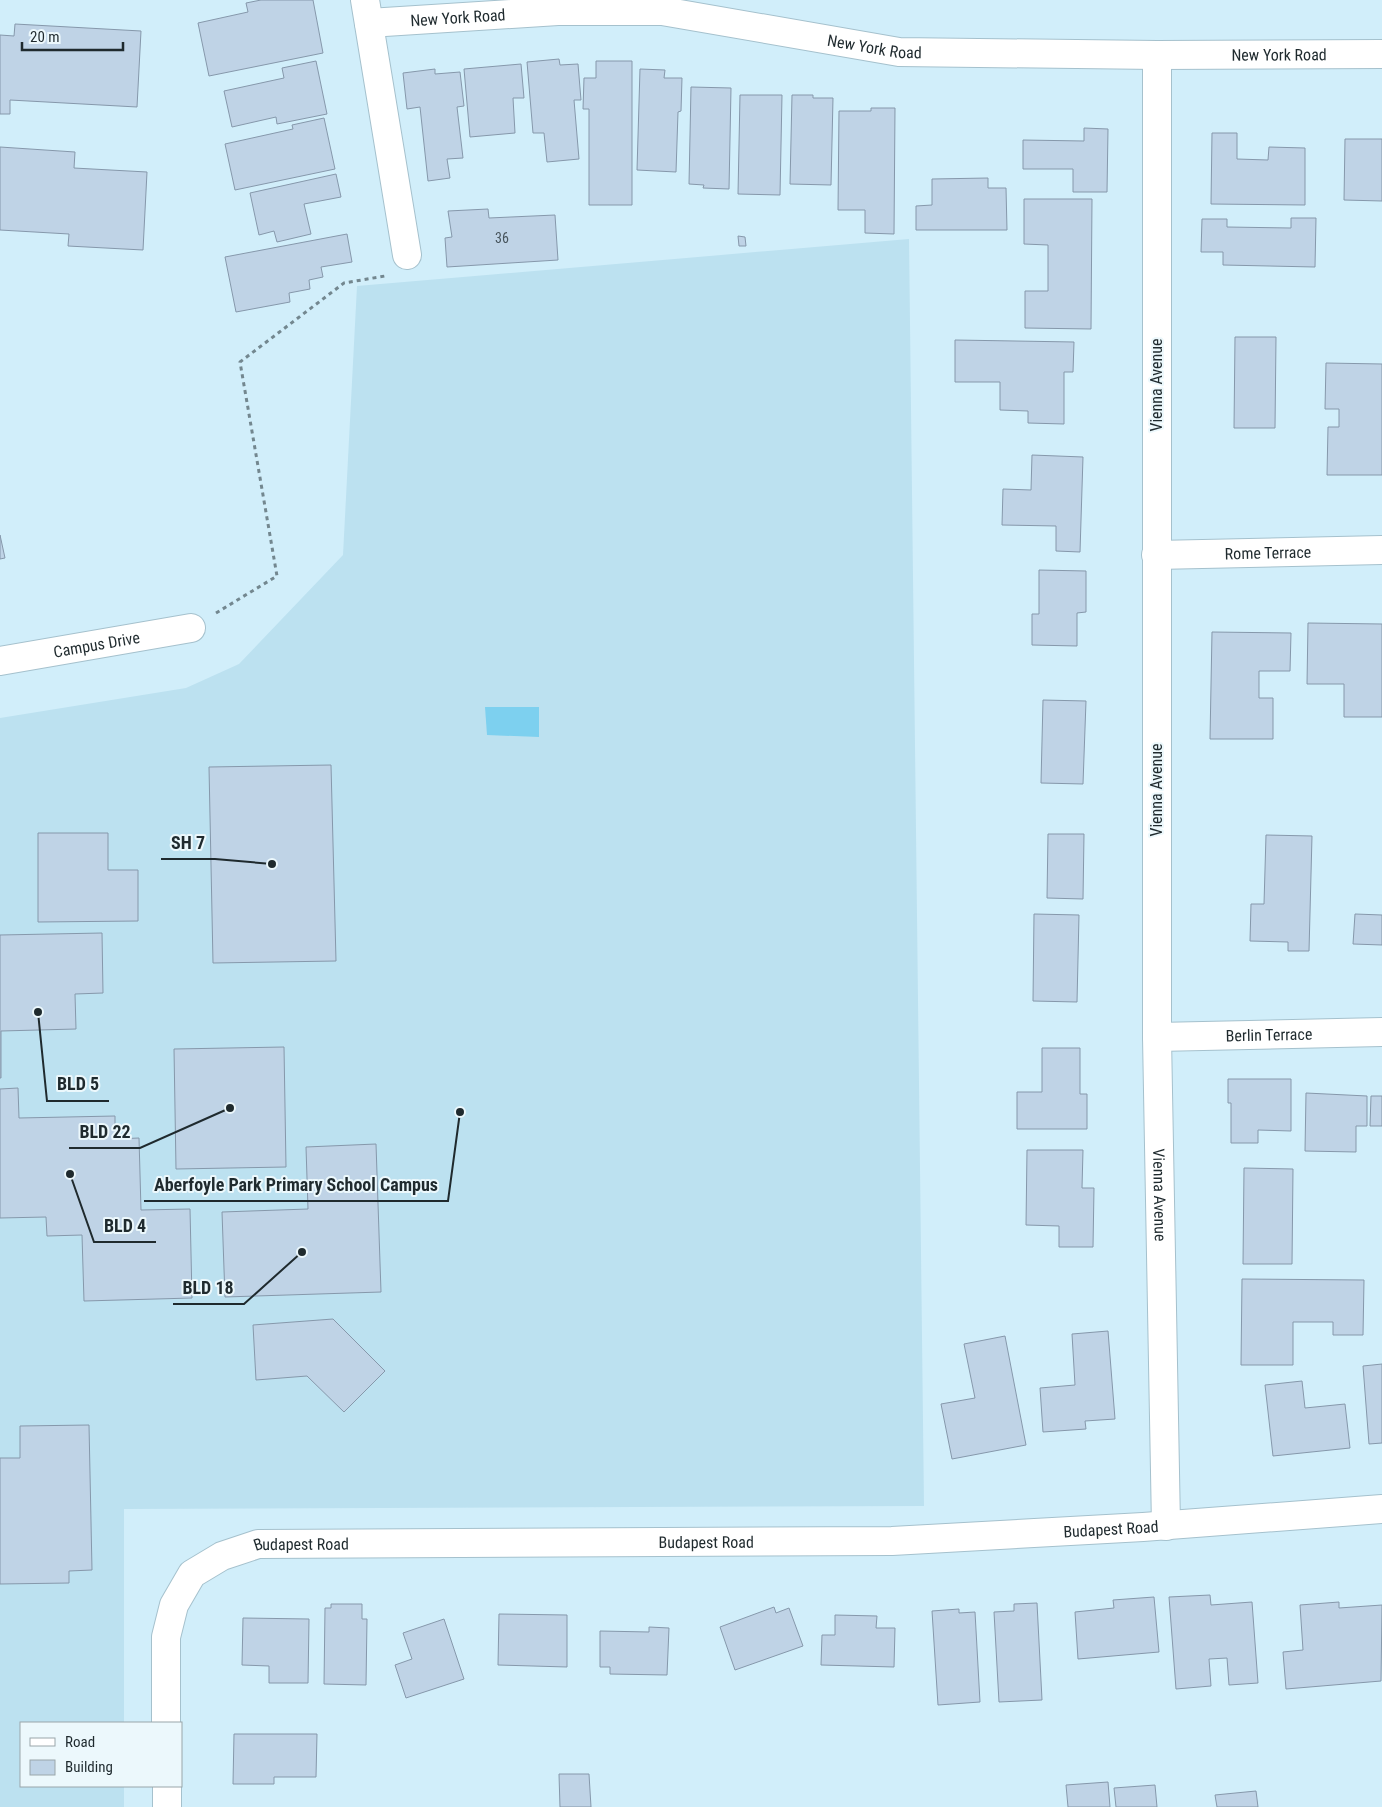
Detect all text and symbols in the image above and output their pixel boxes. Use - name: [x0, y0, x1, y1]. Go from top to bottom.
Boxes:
- street label: New York Road: [410, 5, 506, 30]
- scale bar: [22, 20, 124, 52]
- text: 20 m: [30, 28, 60, 46]
- street label: New York Road: [826, 31, 922, 62]
- street label: New York Road: [1231, 45, 1327, 65]
- house number: 36: [495, 230, 509, 246]
- street label: Vienna Avenue: [1147, 338, 1166, 432]
- street label: Rome Terrace: [1225, 543, 1311, 563]
- street label: Campus Drive: [52, 628, 141, 662]
- street label: Vienna Avenue: [1147, 743, 1166, 837]
- callout: SH 7: [161, 826, 215, 859]
- text: SH 7: [171, 832, 205, 853]
- street label: Berlin Terrace: [1225, 1025, 1312, 1045]
- callout: BLD 5: [47, 1068, 109, 1101]
- text: BLD 5: [57, 1073, 99, 1094]
- callout: BLD 22: [69, 1115, 140, 1148]
- text: BLD 22: [79, 1121, 131, 1142]
- street label: Vienna Avenue: [1149, 1148, 1170, 1242]
- callout: Aberfoyle Park Primary School Campus: [144, 1168, 448, 1201]
- text: Aberfoyle Park Primary School Campus: [154, 1174, 438, 1195]
- callout: BLD 4: [94, 1209, 156, 1242]
- text: BLD 4: [104, 1215, 146, 1236]
- callout: BLD 18: [173, 1271, 244, 1304]
- text: BLD 18: [182, 1277, 234, 1298]
- street label: Budapest Road: [1063, 1517, 1159, 1541]
- street label: Budapest Road: [659, 1533, 754, 1552]
- street label: Budapest Road: [251, 1534, 349, 1555]
- legend: [20, 1722, 182, 1787]
- text: Road: [65, 1733, 95, 1751]
- text: Building: [65, 1758, 113, 1776]

